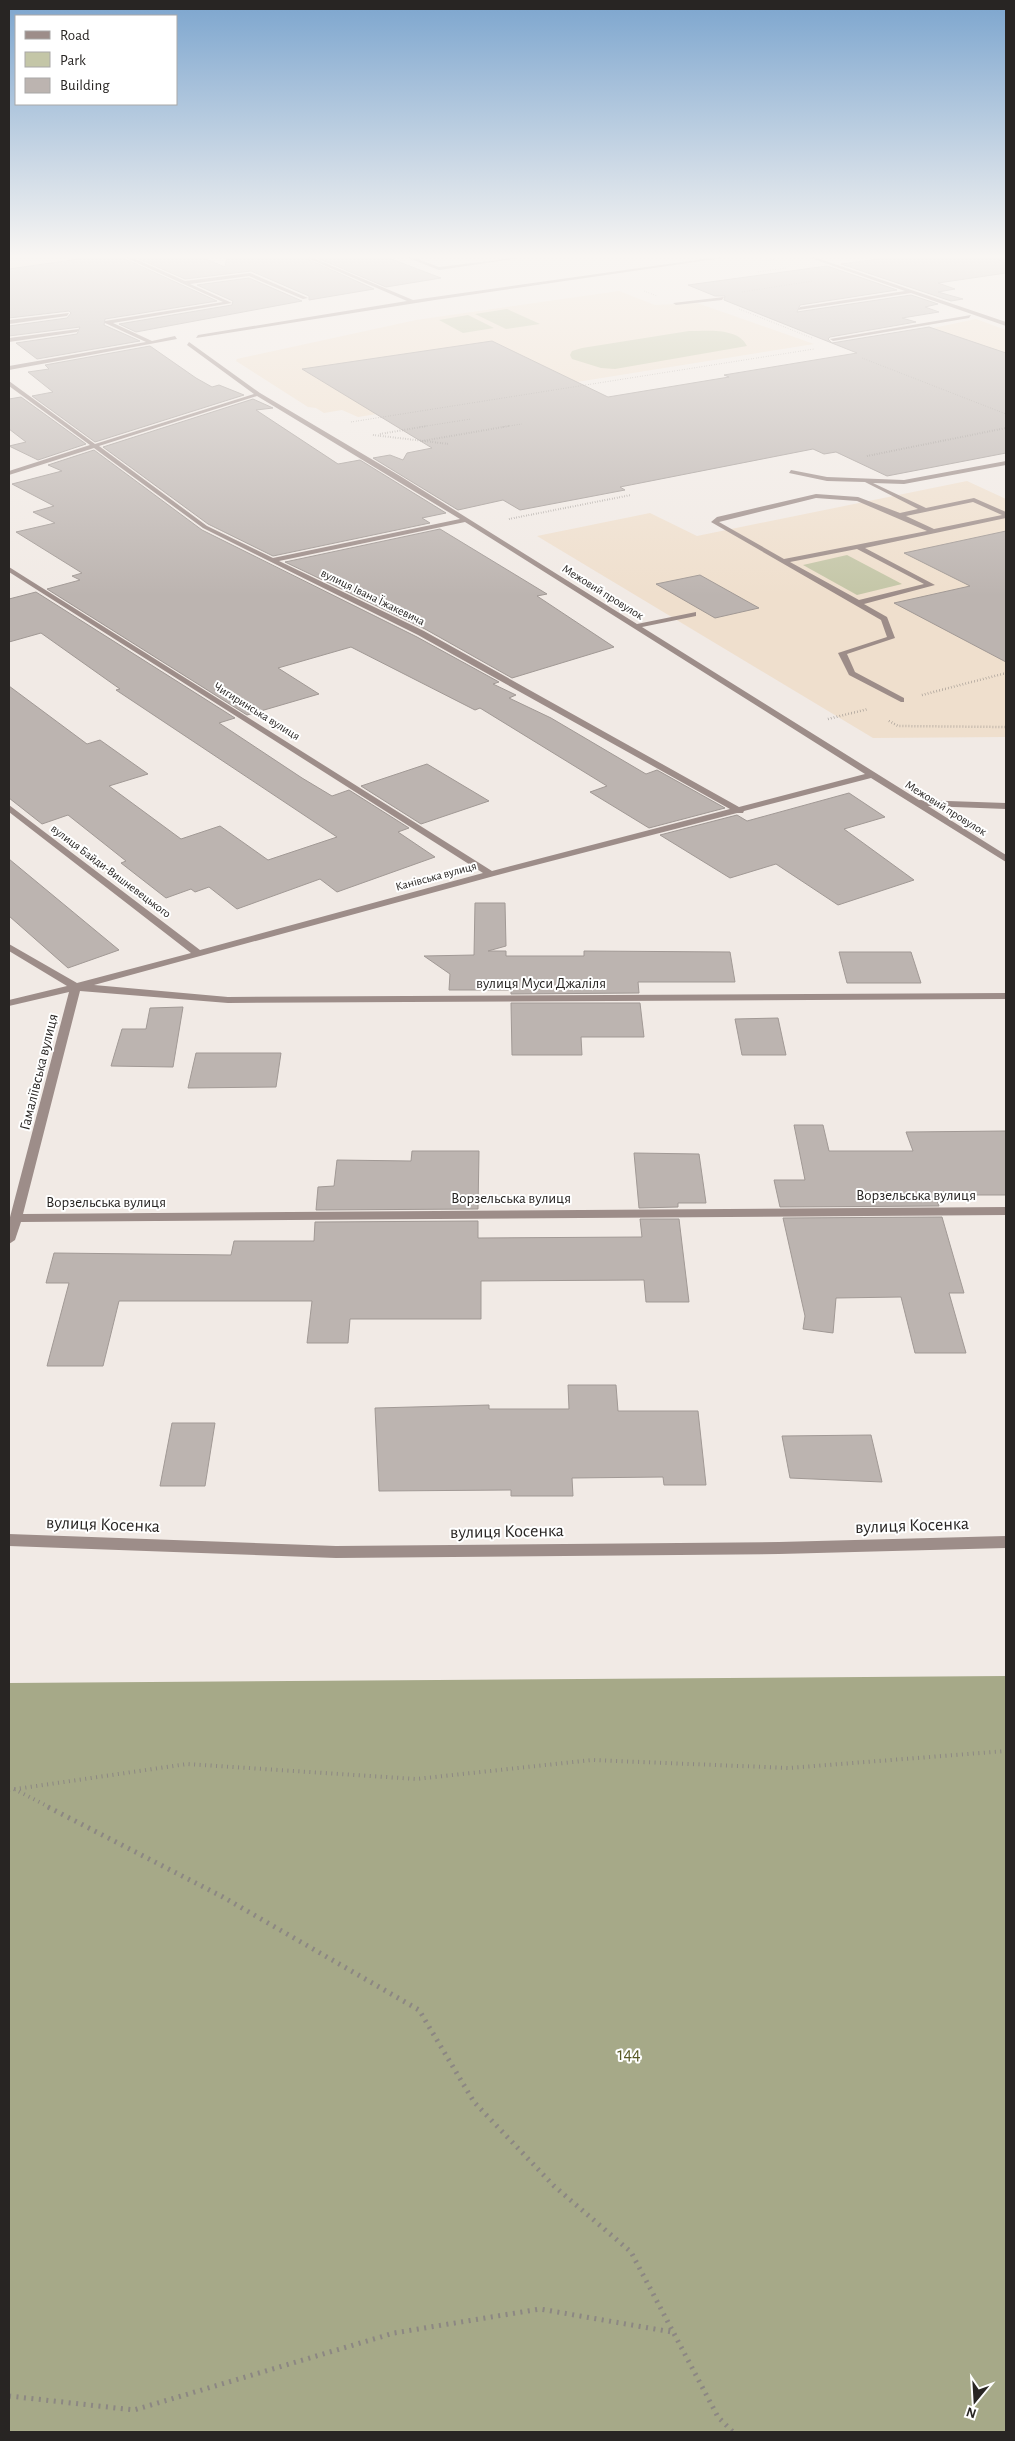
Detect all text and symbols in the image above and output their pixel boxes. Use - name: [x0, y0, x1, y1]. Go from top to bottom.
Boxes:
- legend: [15, 15, 178, 105]
- text: Road: [60, 28, 90, 43]
- text: Park: [60, 53, 86, 68]
- text: Building: [60, 78, 110, 93]
- street label: Межовий провулок: [560, 562, 646, 623]
- street label: вулиця Івана Їжакевича: [319, 566, 428, 629]
- street label: Чигиринська вулиця: [211, 680, 302, 743]
- street label: Межовий провулок: [903, 778, 989, 839]
- street label: вулиця Байди-Вишневецького: [48, 822, 173, 921]
- street label: Канівська вулиця: [394, 859, 478, 894]
- street label: вулиця Муси Джаліля: [476, 976, 606, 991]
- street label: Гамаліївська вулиця: [17, 1012, 61, 1132]
- street label: Ворзельська вулиця: [856, 1188, 976, 1203]
- street label: Ворзельська вулиця: [451, 1191, 571, 1206]
- street label: Ворзельська вулиця: [46, 1195, 166, 1210]
- street label: вулиця Косенка: [46, 1514, 160, 1536]
- street label: вулиця Косенка: [855, 1515, 969, 1537]
- street label: вулиця Косенка: [450, 1522, 564, 1542]
- park label: 144: [617, 2046, 641, 2064]
- north arrow: [950, 2376, 1000, 2426]
- text: N: [964, 2404, 978, 2421]

